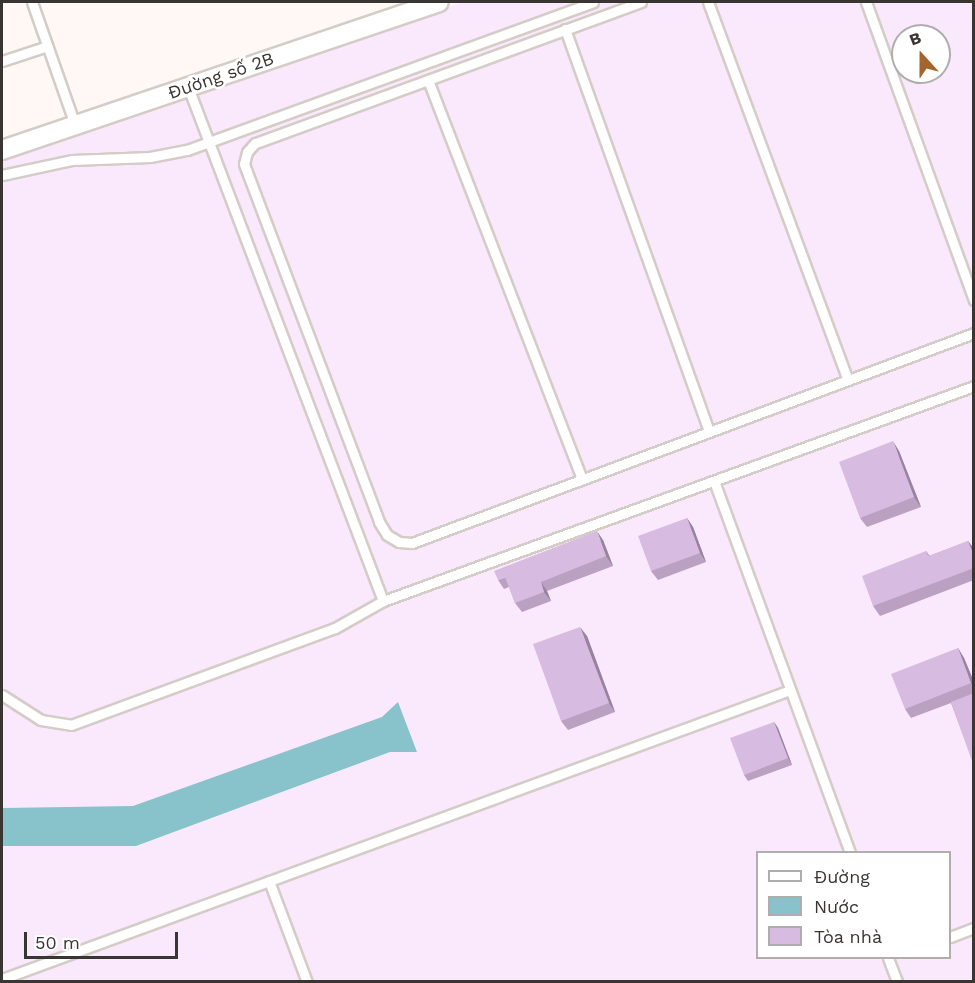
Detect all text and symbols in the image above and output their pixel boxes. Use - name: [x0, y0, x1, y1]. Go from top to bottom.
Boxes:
- north arrow: [891, 24, 951, 84]
- text: B: [907, 28, 924, 49]
- street label: Đường số 2B: [165, 48, 277, 104]
- legend: [756, 851, 951, 959]
- text: Đường: [814, 866, 870, 887]
- text: Nước: [814, 896, 859, 917]
- scale bar: [27, 920, 182, 958]
- text: Tòa nhà: [814, 926, 882, 947]
- text: 50 m: [35, 932, 80, 953]

